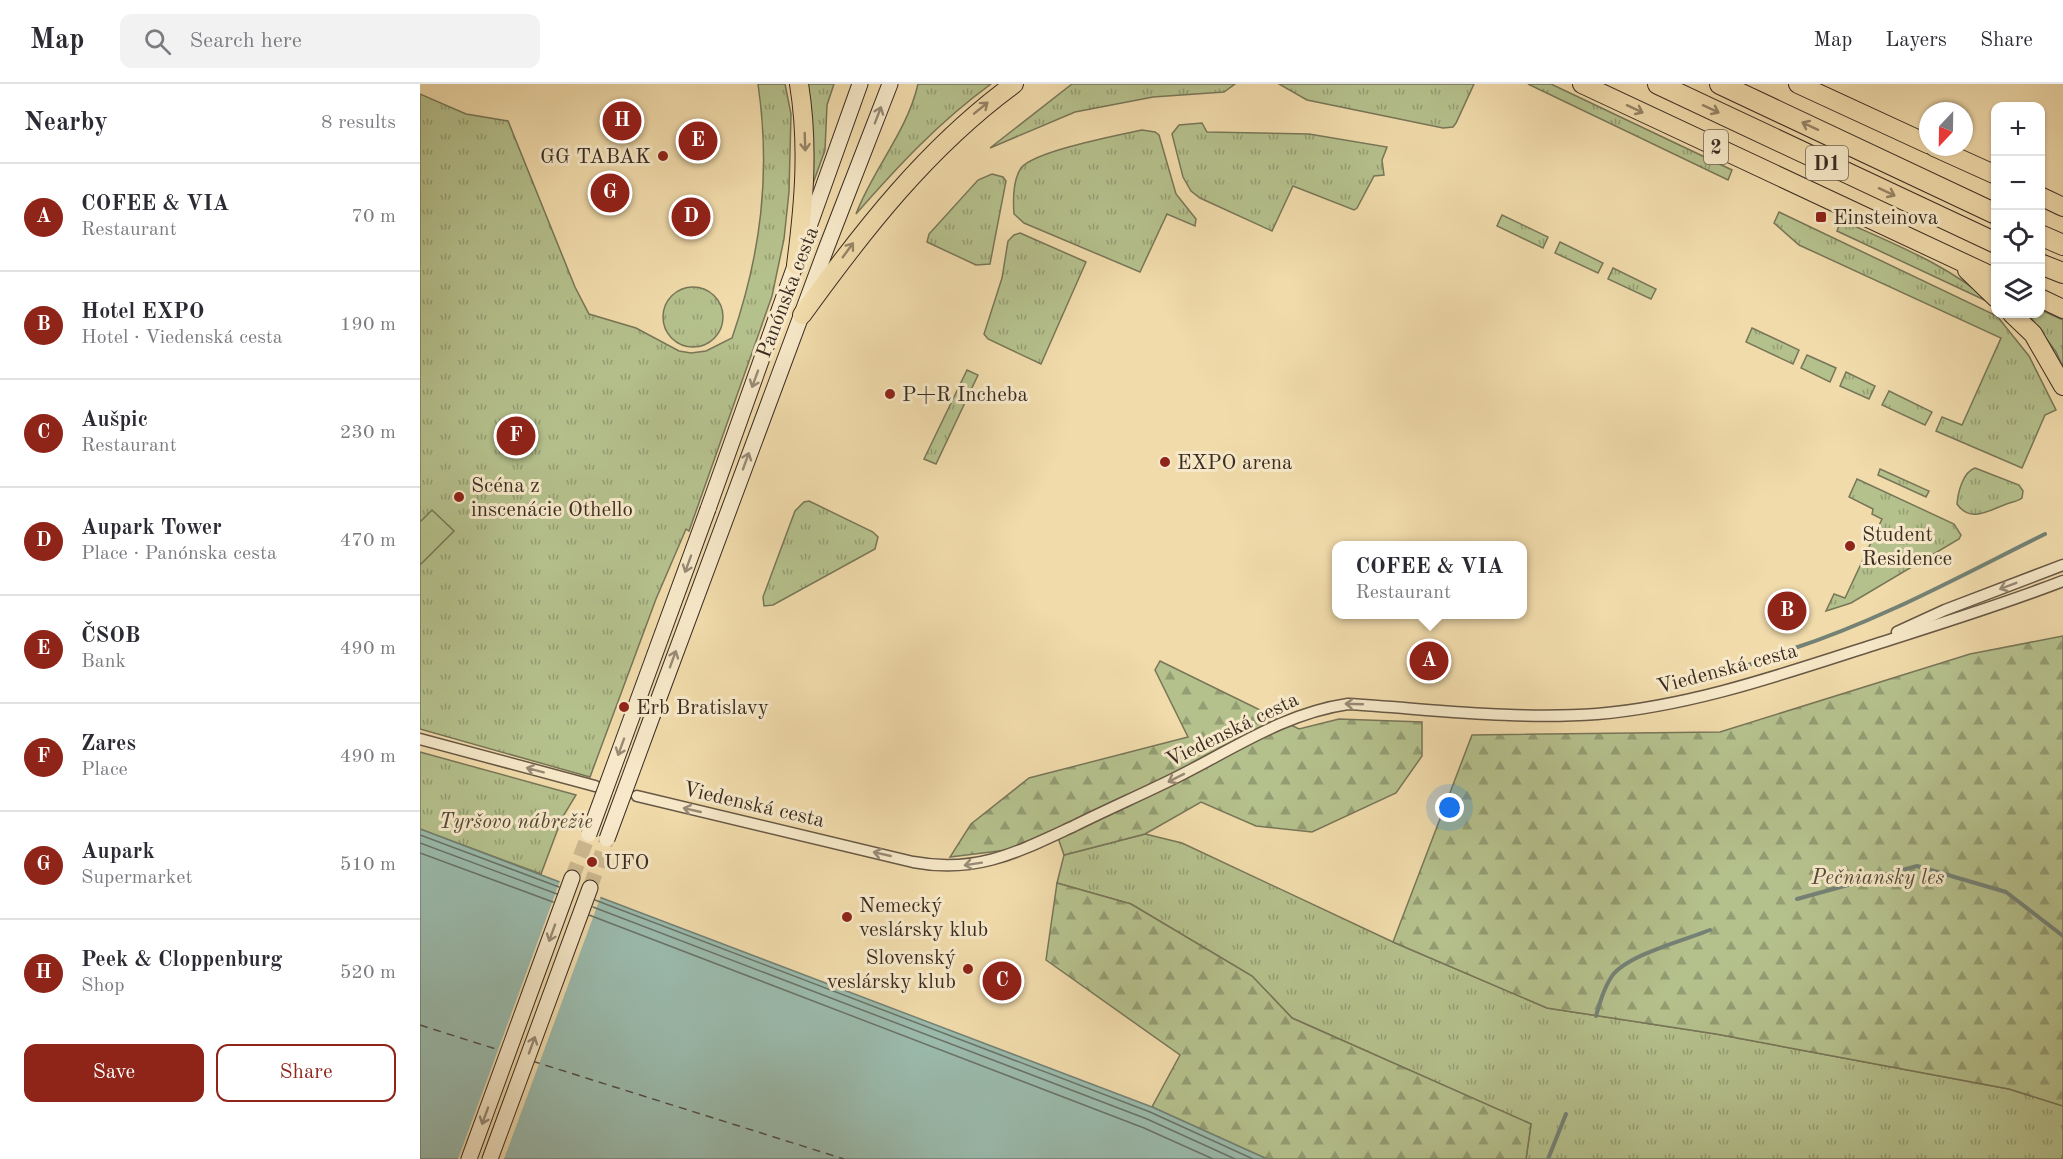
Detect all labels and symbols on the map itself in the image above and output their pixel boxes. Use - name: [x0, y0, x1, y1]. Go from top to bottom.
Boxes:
- pin: H: [602, 99, 642, 144]
- one-way arrow: [973, 102, 989, 115]
- north arrow: [1919, 102, 1973, 156]
- one-way arrow: [1626, 103, 1644, 115]
- one-way arrow: [1701, 103, 1719, 115]
- one-way arrow: [873, 106, 884, 125]
- pin: E: [678, 118, 718, 164]
- one-way arrow: [1801, 120, 1819, 132]
- road number: 2: [1704, 130, 1728, 164]
- one-way arrow: [800, 132, 811, 152]
- road number: D1: [1806, 146, 1848, 180]
- place label: GG TABAK: [540, 147, 651, 168]
- marker: GG TABAK: [656, 149, 670, 163]
- pin: G: [590, 170, 630, 216]
- one-way arrow: [1878, 186, 1896, 198]
- pin: D: [672, 194, 710, 240]
- place label: Einsteinova: [1833, 208, 1938, 229]
- marker: Einsteinova: [1814, 210, 1828, 224]
- street label: Panónska cesta: [754, 224, 823, 361]
- one-way arrow: [842, 243, 854, 259]
- one-way arrow: [748, 369, 759, 388]
- place label: P+R Incheba: [902, 385, 1028, 406]
- marker: P+R Incheba: [883, 387, 897, 401]
- pin: F: [496, 414, 536, 458]
- one-way arrow: [742, 452, 753, 471]
- place label: EXPO arena: [1177, 453, 1292, 474]
- marker: EXPO arena: [1158, 455, 1172, 469]
- place label: Scéna z inscenácie Othello: [471, 476, 633, 521]
- marker: Scéna z inscenácie Othello: [452, 490, 466, 504]
- place label: Student Residence: [1862, 525, 1952, 570]
- marker: Student Residence: [1843, 539, 1857, 553]
- one-way arrow: [681, 554, 692, 573]
- one-way arrow: [2000, 581, 2018, 592]
- pin: B: [1768, 588, 1806, 634]
- pin: A: [1410, 638, 1448, 684]
- street label: Viedenská cesta: [1655, 641, 1800, 698]
- one-way arrow: [669, 651, 680, 669]
- street label: Viedenská cesta: [1163, 689, 1302, 771]
- place label: Erb Bratislavy: [636, 698, 769, 719]
- one-way arrow: [1345, 699, 1365, 710]
- marker: Erb Bratislavy: [617, 700, 631, 714]
- one-way arrow: [614, 737, 625, 756]
- one-way arrow: [526, 764, 545, 775]
- one-way arrow: [1167, 772, 1185, 784]
- street label: Viedenská cesta: [681, 779, 826, 832]
- your location: [1435, 793, 1464, 822]
- one-way arrow: [683, 803, 702, 815]
- park label: Tyršovo nábrežie: [439, 812, 593, 833]
- one-way arrow: [873, 848, 892, 860]
- place label: UFO: [604, 853, 649, 874]
- marker: UFO: [585, 855, 599, 869]
- one-way arrow: [964, 859, 983, 870]
- park label: Pečniansky les: [1811, 868, 1945, 889]
- place label: Nemecký veslársky klub: [859, 896, 988, 941]
- marker: Nemecký veslársky klub: [840, 910, 854, 924]
- one-way arrow: [546, 924, 557, 942]
- place label: Slovenský veslársky klub: [827, 948, 956, 993]
- pin: C: [982, 958, 1022, 1004]
- marker: Slovenský veslársky klub: [961, 962, 975, 976]
- one-way arrow: [527, 1036, 538, 1055]
- one-way arrow: [478, 1107, 489, 1125]

